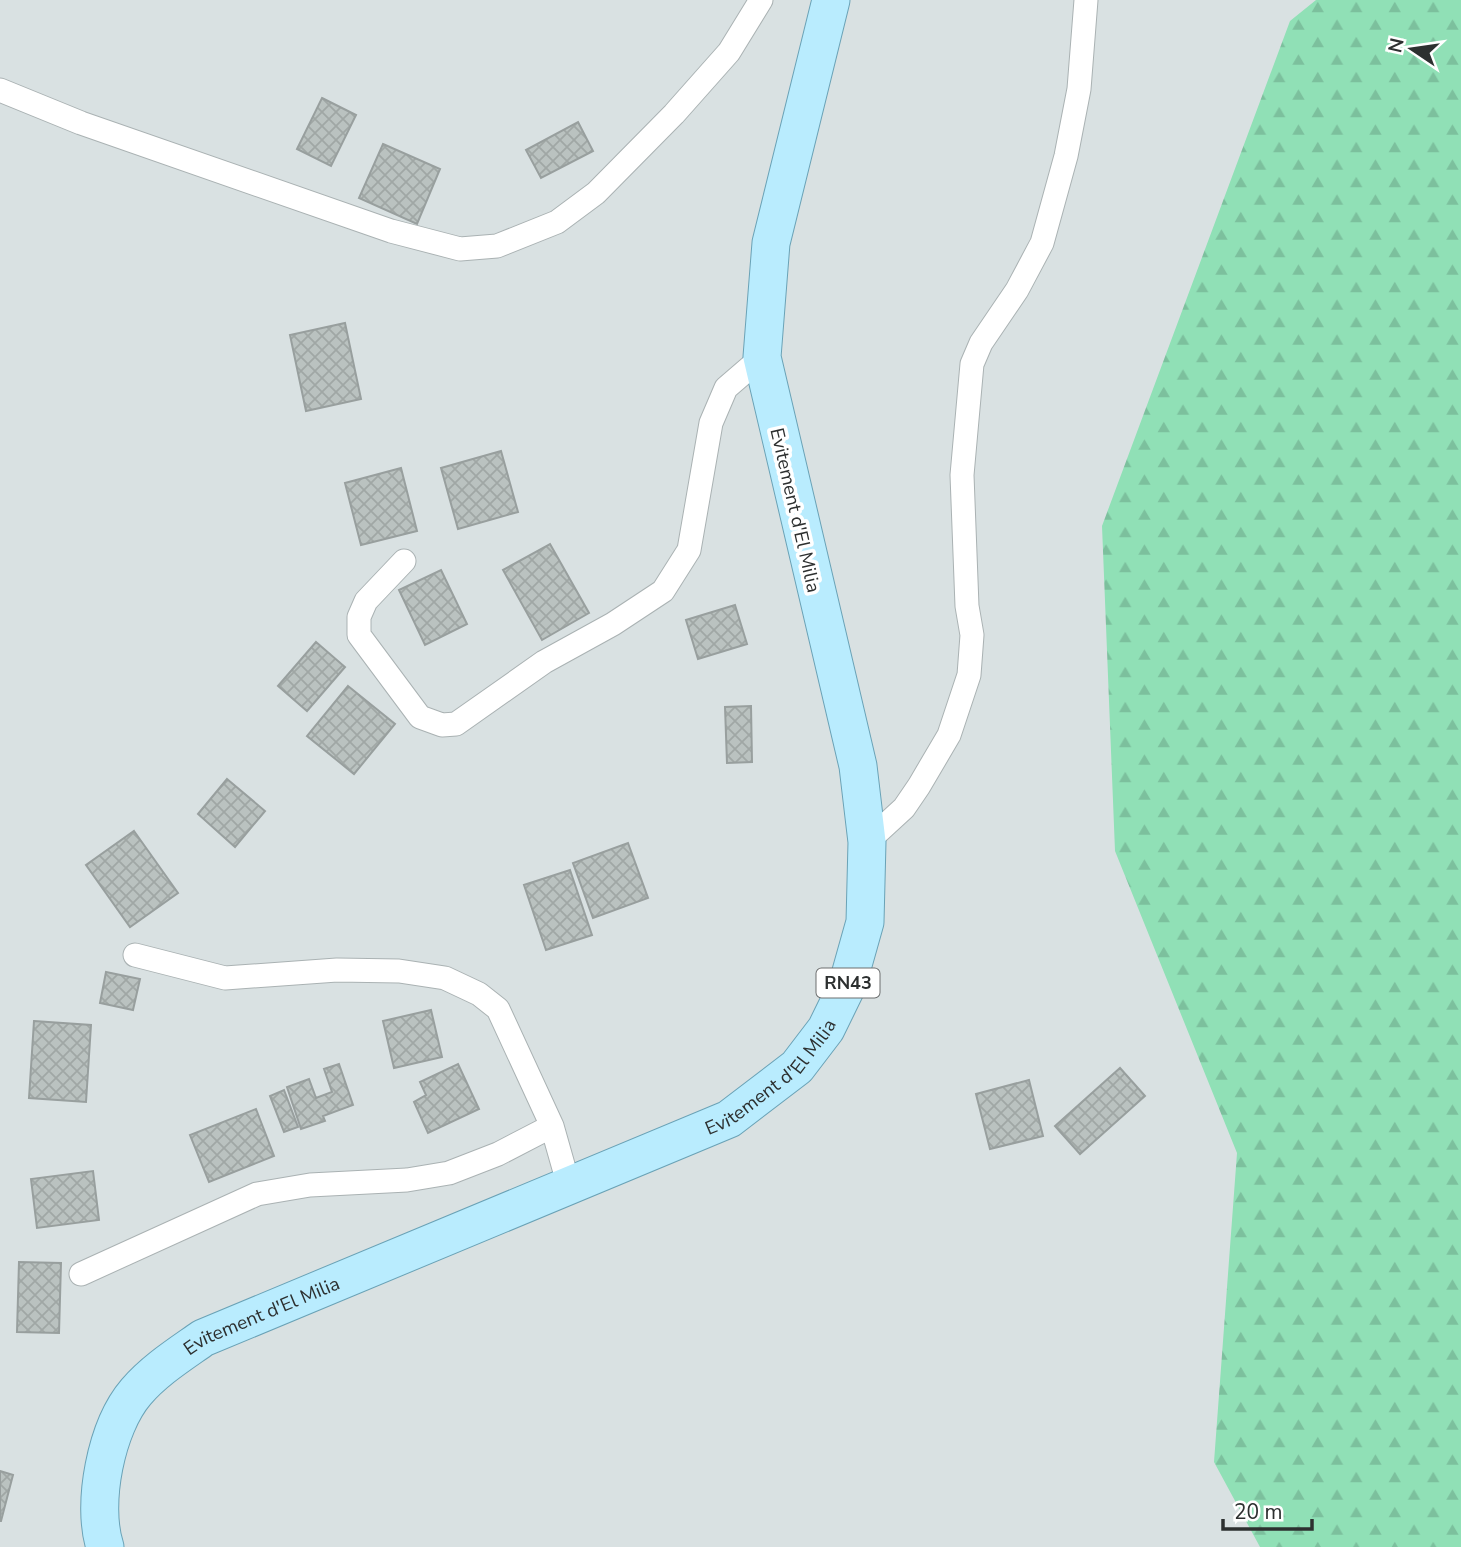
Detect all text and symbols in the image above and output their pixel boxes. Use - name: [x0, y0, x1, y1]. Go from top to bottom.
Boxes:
- north arrow: [1377, 14, 1447, 84]
- text: N: [1382, 36, 1411, 55]
- street label: Evitement d'El Milia: [763, 425, 827, 595]
- road number: RN43: [816, 968, 880, 998]
- street label: Evitement d'El Milia: [701, 1015, 843, 1142]
- street label: Evitement d'El Milia: [178, 1271, 344, 1362]
- scale bar: [1223, 1488, 1312, 1532]
- text: 20 m: [1234, 1498, 1283, 1526]

